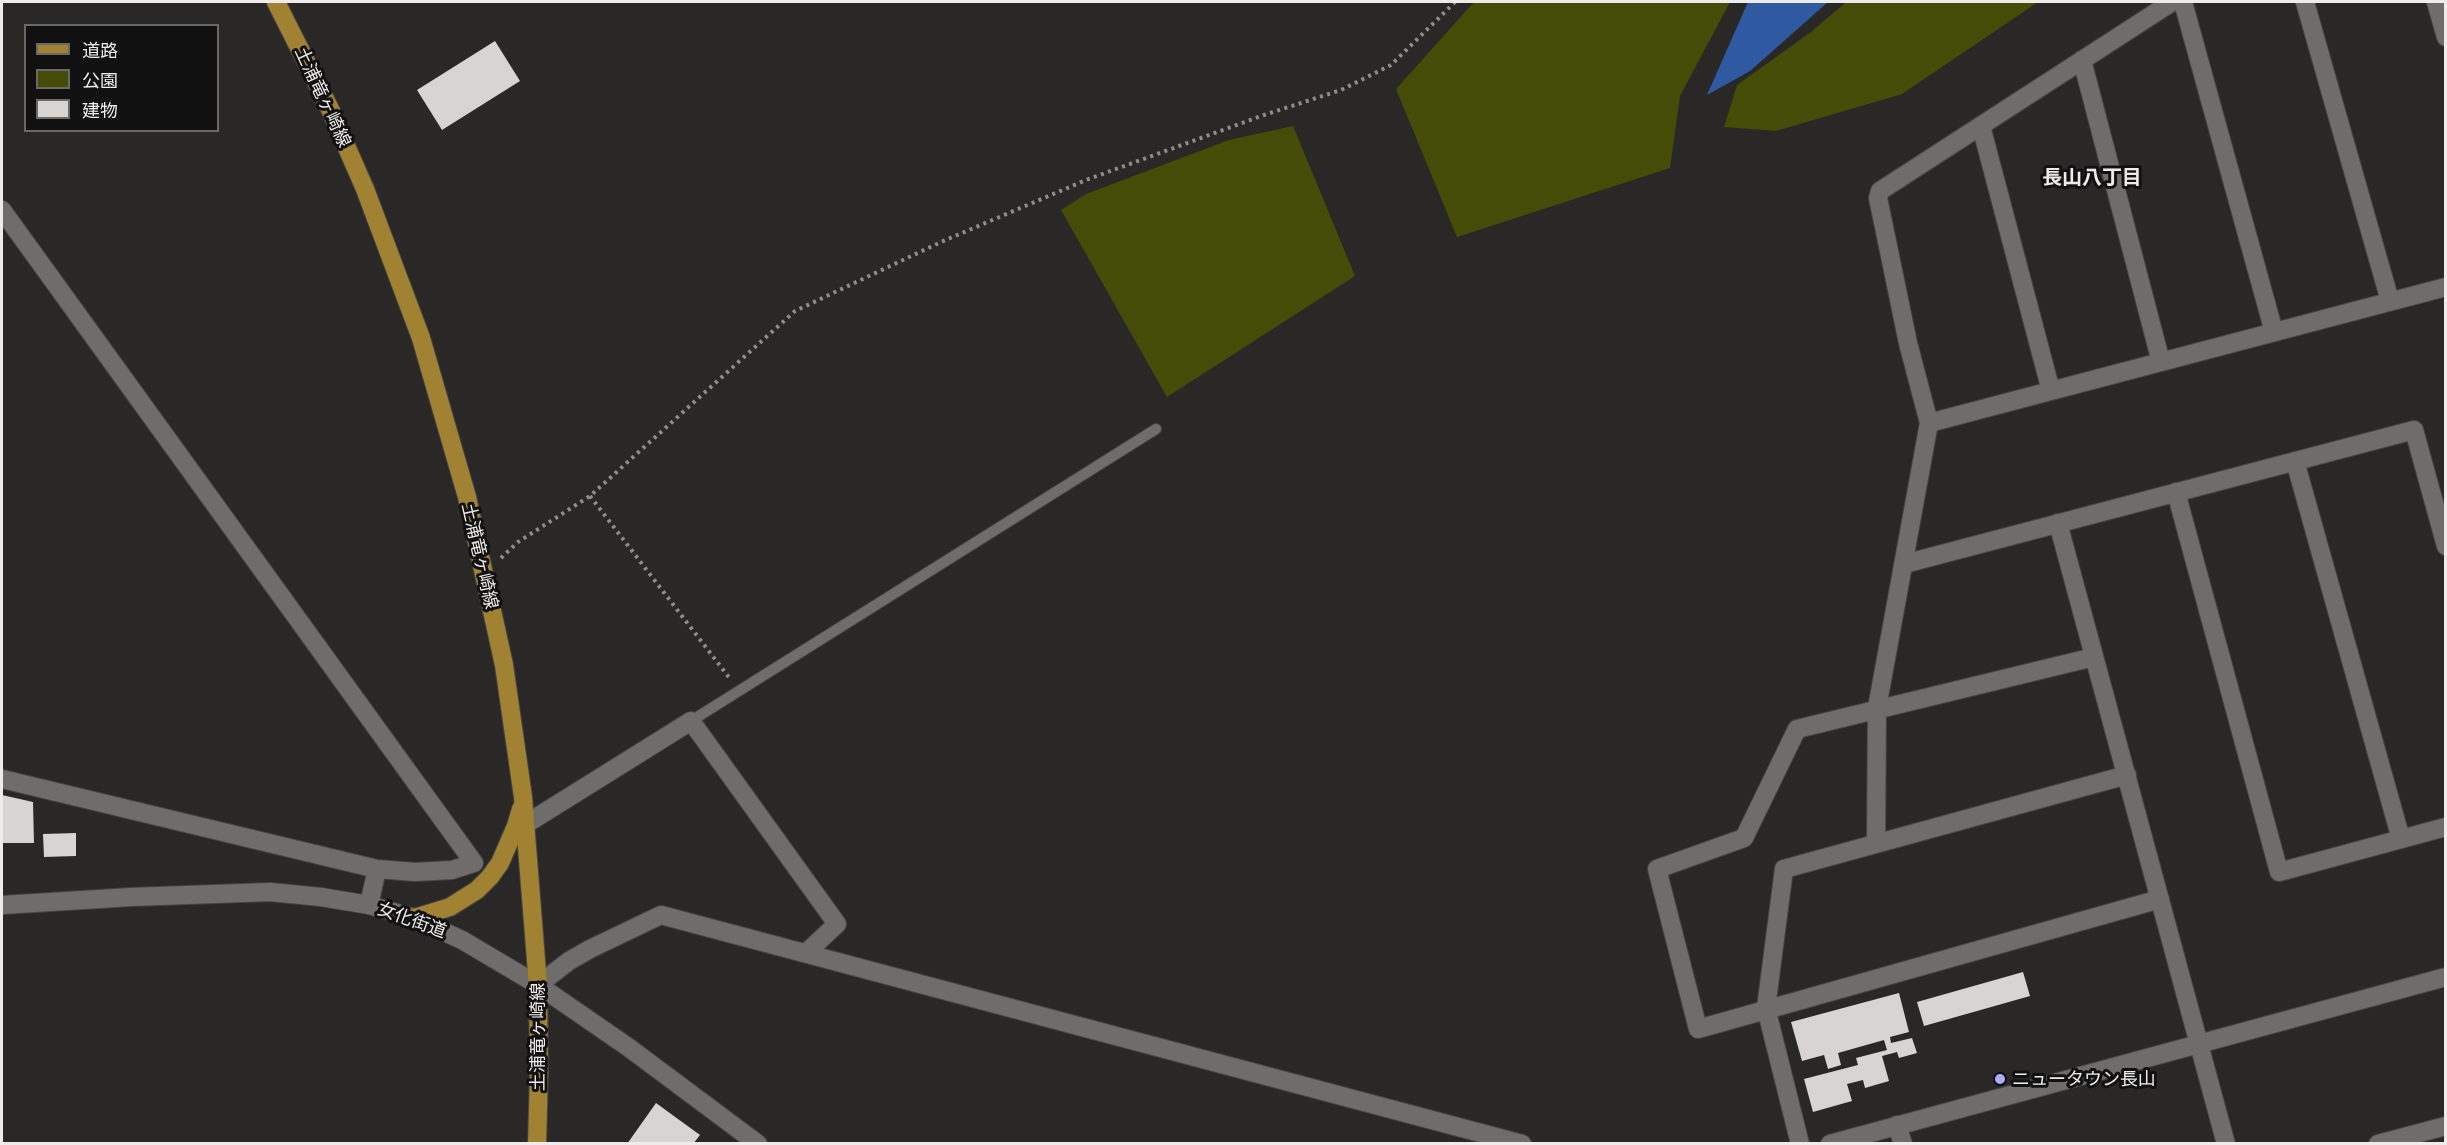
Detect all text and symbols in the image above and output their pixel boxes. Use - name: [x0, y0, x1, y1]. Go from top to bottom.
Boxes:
- legend: [24, 24, 219, 132]
- text: 道路: [82, 39, 118, 61]
- street label: 土浦竜ヶ崎線: [290, 43, 356, 151]
- text: 公園: [82, 69, 118, 91]
- text: 建物: [82, 99, 118, 121]
- district label: 長山八丁目: [2042, 165, 2142, 189]
- street label: 土浦竜ヶ崎線: [457, 501, 503, 611]
- street label: 女化街道: [374, 898, 450, 942]
- street label: 土浦竜ヶ崎線: [527, 983, 549, 1091]
- place label: ニュータウン長山: [2012, 1068, 2156, 1090]
- marker: ニュータウン長山: [1993, 1072, 2007, 1086]

